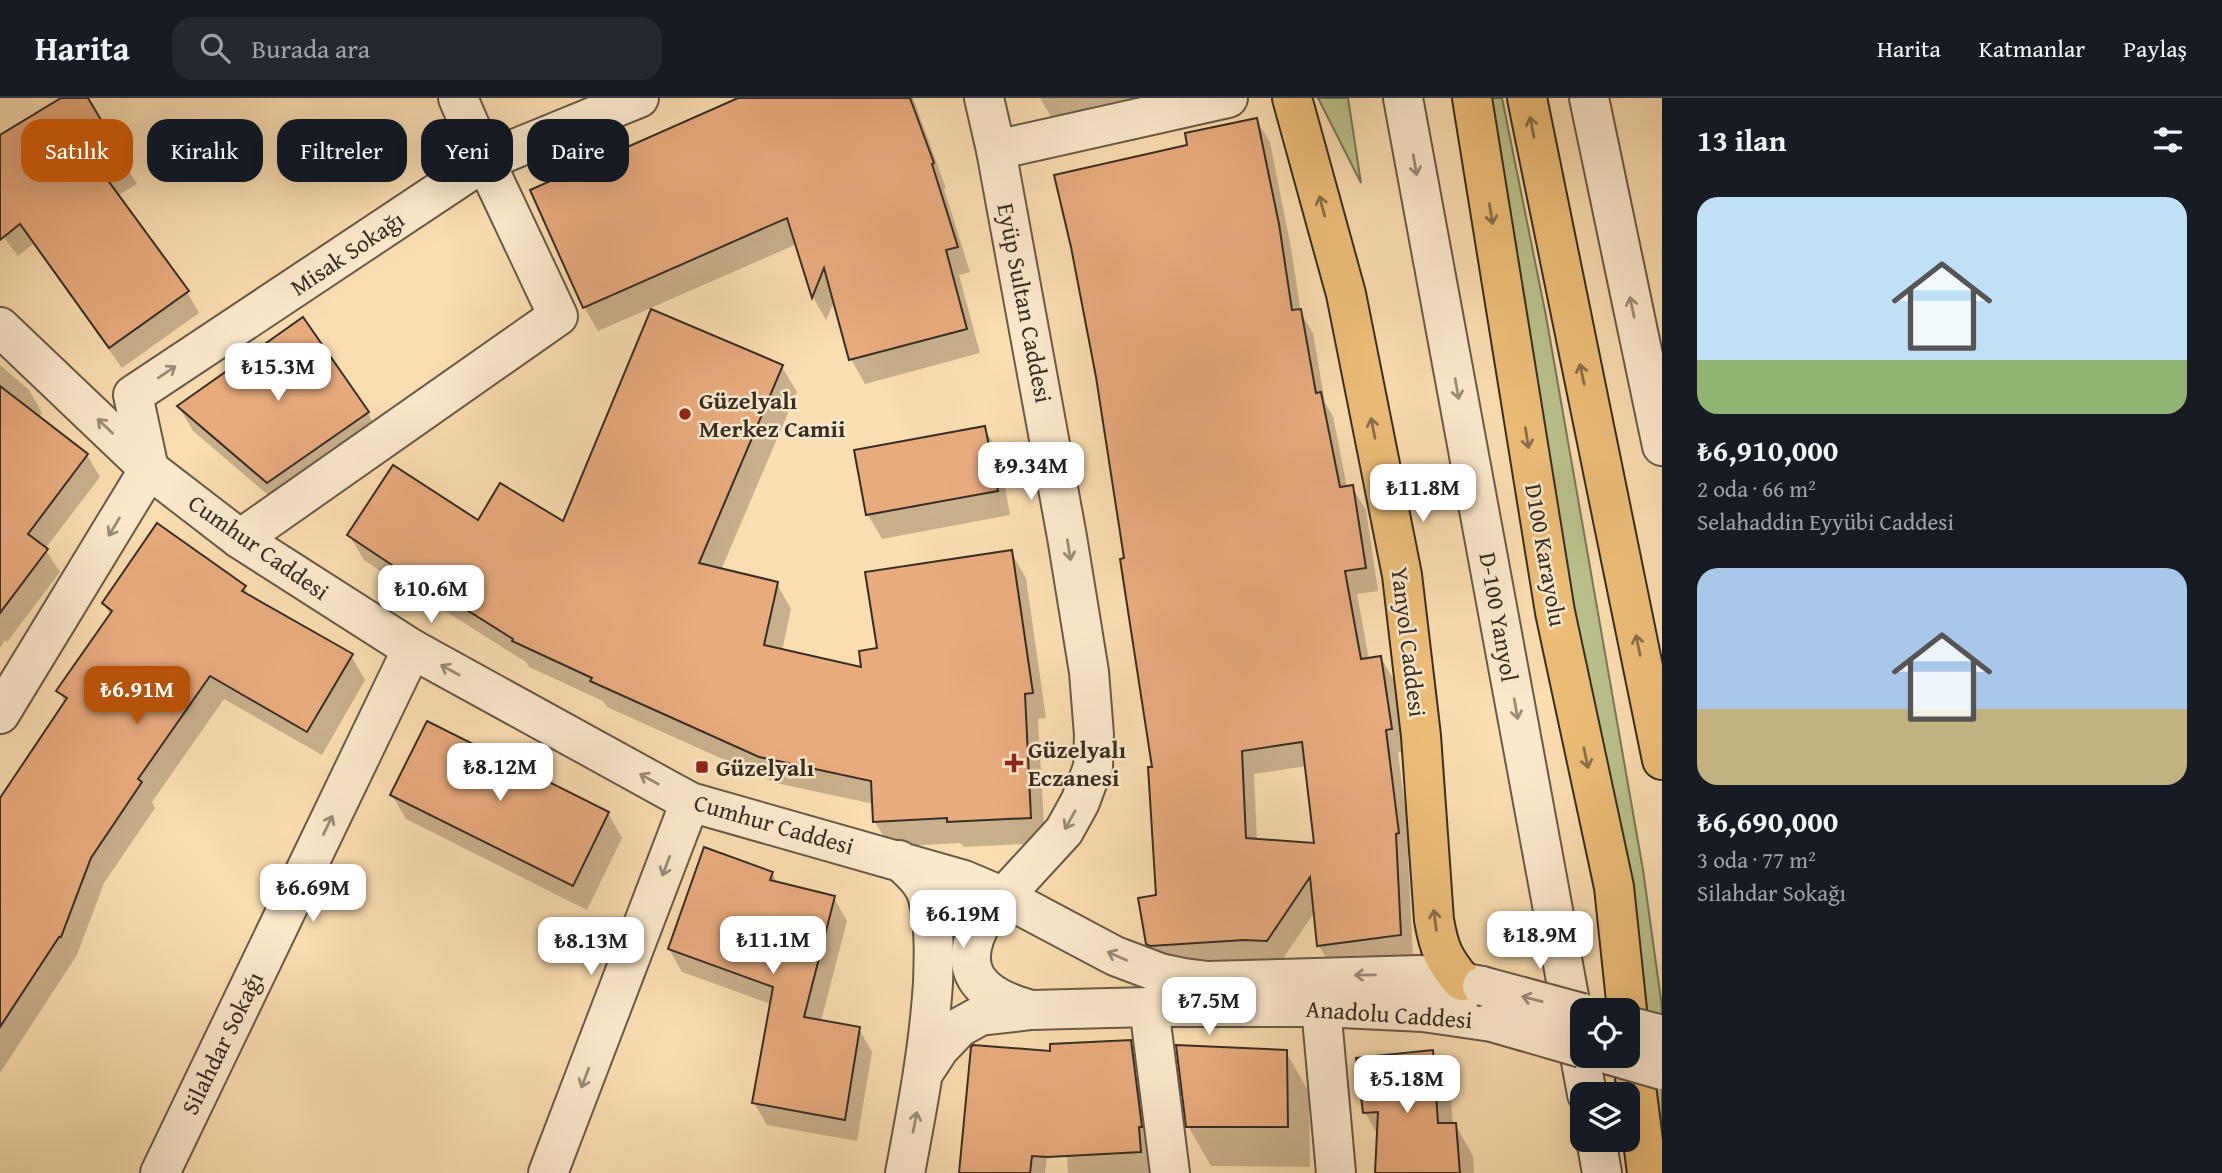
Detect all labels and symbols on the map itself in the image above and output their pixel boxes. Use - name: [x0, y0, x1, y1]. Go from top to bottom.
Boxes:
- one-way arrow: [1525, 116, 1539, 139]
- one-way arrow: [1409, 153, 1422, 176]
- one-way arrow: [1314, 195, 1327, 217]
- street label: Eyüp Sultan Caddesi: [988, 200, 1062, 406]
- street label: Misak Sokağı: [283, 202, 411, 304]
- one-way arrow: [1485, 202, 1498, 225]
- one-way arrow: [1625, 296, 1639, 319]
- pin: ₺15.3M: [221, 344, 335, 403]
- one-way arrow: [1575, 363, 1589, 386]
- one-way arrow: [157, 365, 177, 379]
- one-way arrow: [1450, 377, 1464, 400]
- place label: Güzelyalı Merkez Camii: [699, 383, 845, 446]
- marker: Güzelyalı Merkez Camii: [677, 406, 693, 422]
- one-way arrow: [1365, 417, 1379, 440]
- one-way arrow: [96, 418, 113, 435]
- one-way arrow: [1521, 426, 1534, 449]
- pin: ₺9.34M: [974, 442, 1088, 502]
- pin: ₺11.8M: [1366, 464, 1480, 524]
- street label: D100 Karayolu: [1516, 481, 1576, 629]
- street label: Cumhur Caddesi: [181, 485, 337, 609]
- one-way arrow: [107, 517, 121, 537]
- one-way arrow: [1063, 538, 1076, 561]
- street label: D-100 Yanyol: [1470, 549, 1528, 685]
- street label: Yanyol Caddesi: [1382, 565, 1436, 719]
- pin: ₺10.6M: [374, 566, 488, 625]
- one-way arrow: [1631, 634, 1645, 657]
- one-way arrow: [440, 663, 460, 677]
- pin: ₺6.91M: [80, 666, 194, 726]
- one-way arrow: [1510, 697, 1523, 720]
- place label: Güzelyalı Eczanesi: [1028, 732, 1126, 795]
- pin: ₺8.12M: [443, 744, 557, 803]
- one-way arrow: [1580, 746, 1594, 769]
- place label: Güzelyalı: [716, 750, 814, 785]
- marker: Güzelyalı Eczanesi: [1006, 755, 1022, 771]
- marker: Güzelyalı: [694, 759, 710, 775]
- one-way arrow: [639, 772, 660, 785]
- street label: Cumhur Caddesi: [690, 784, 858, 864]
- one-way arrow: [1063, 809, 1076, 830]
- one-way arrow: [321, 815, 335, 836]
- one-way arrow: [658, 854, 671, 876]
- pin: ₺6.69M: [256, 864, 370, 924]
- pin: ₺6.19M: [906, 890, 1020, 950]
- one-way arrow: [1429, 909, 1442, 932]
- pin: ₺18.9M: [1483, 912, 1597, 971]
- pin: ₺11.1M: [716, 916, 830, 976]
- pin: ₺8.13M: [534, 918, 648, 977]
- one-way arrow: [1107, 949, 1129, 962]
- street label: Silahdar Sokağı: [172, 965, 272, 1121]
- one-way arrow: [1354, 969, 1377, 982]
- pin: ₺7.5M: [1160, 978, 1258, 1037]
- street label: Anadolu Caddesi: [1304, 991, 1474, 1037]
- one-way arrow: [1521, 992, 1543, 1005]
- pin: ₺5.18M: [1350, 1056, 1464, 1115]
- one-way arrow: [577, 1067, 590, 1089]
- one-way arrow: [909, 1111, 922, 1134]

